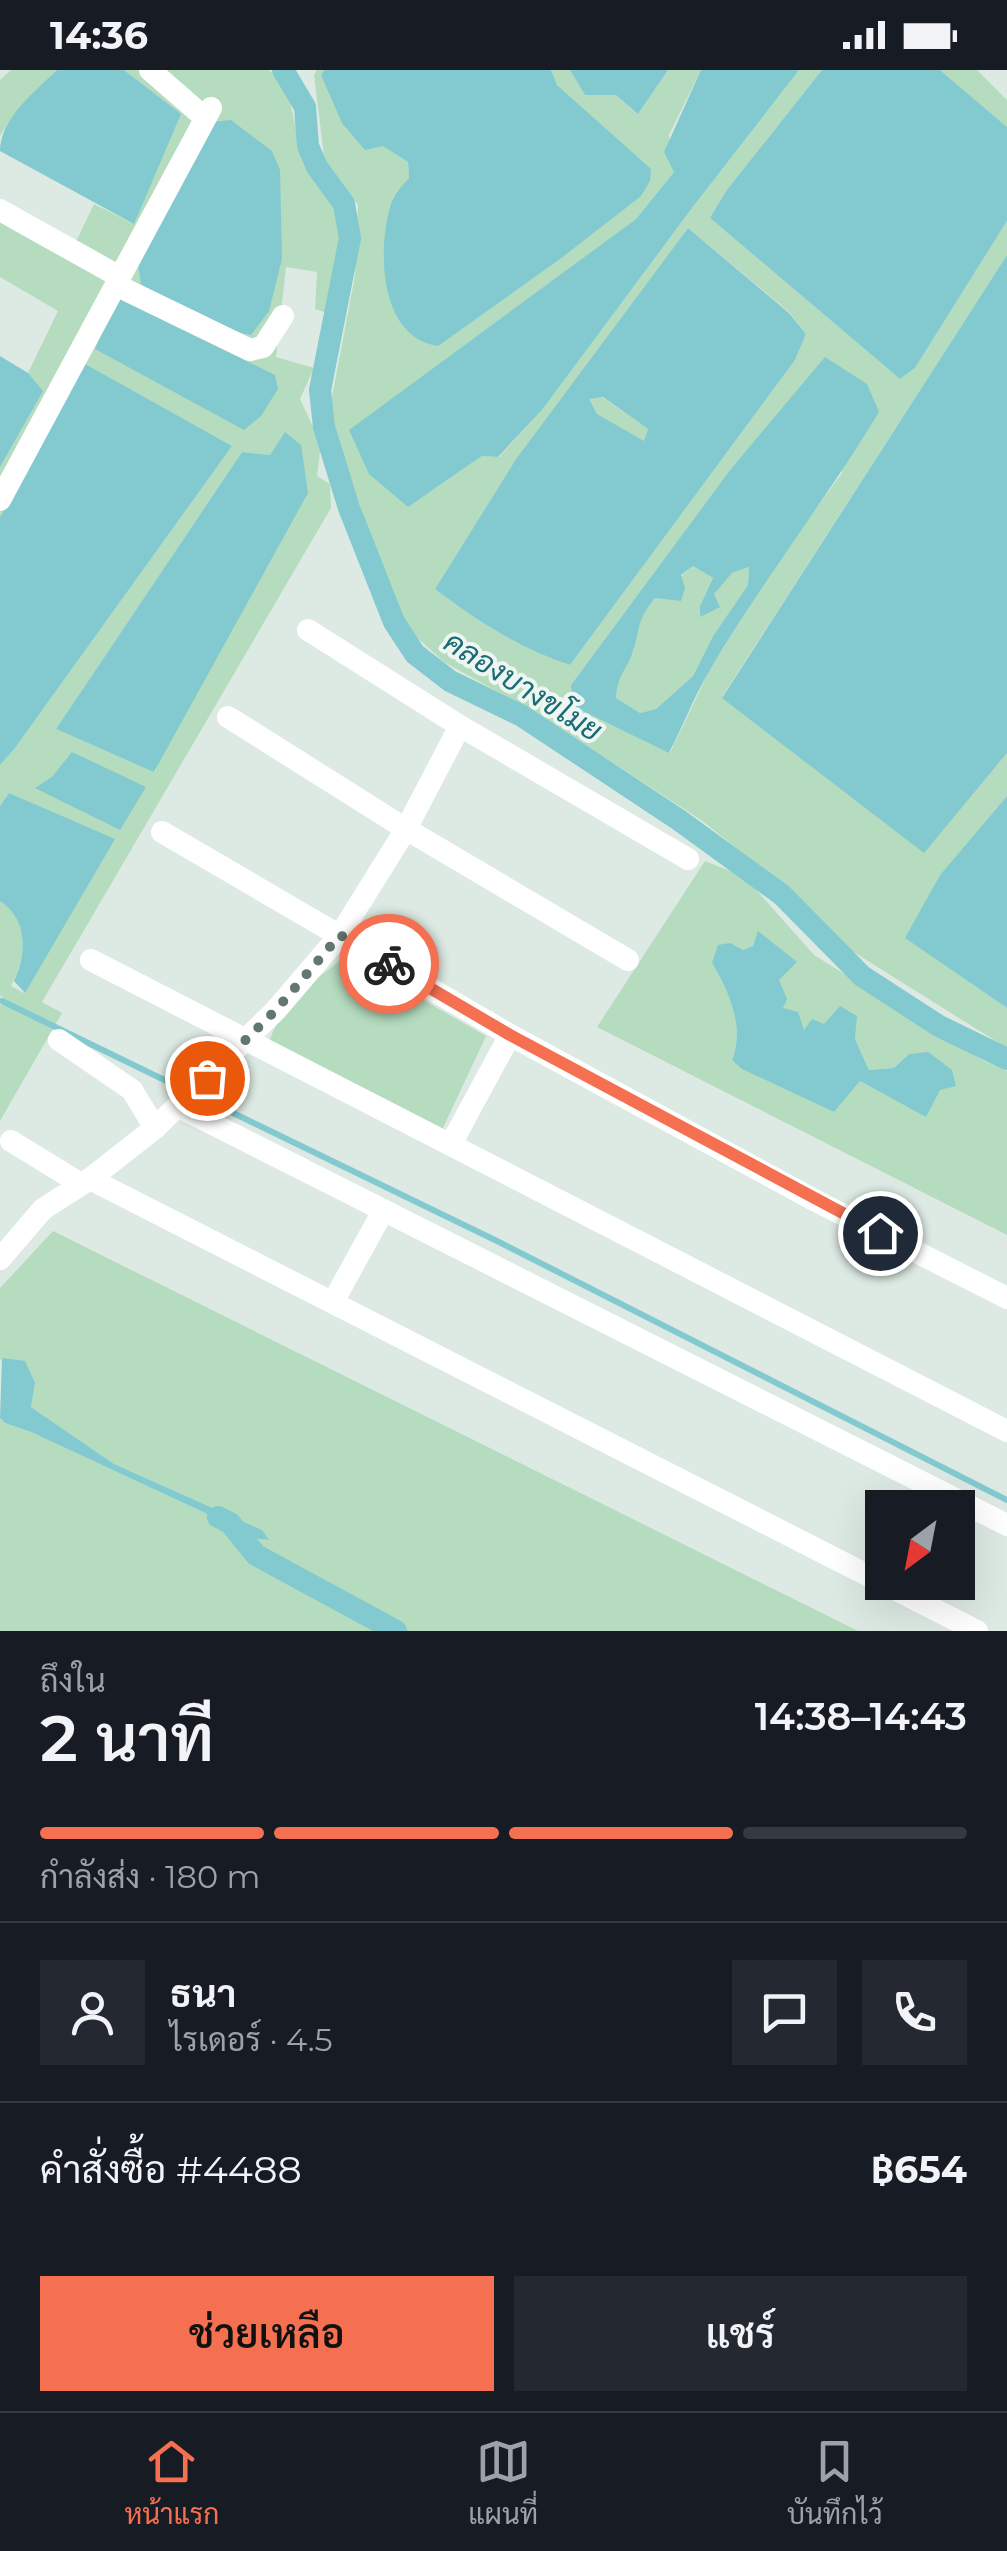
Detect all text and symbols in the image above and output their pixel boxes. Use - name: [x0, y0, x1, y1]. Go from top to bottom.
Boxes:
- text: 14:36: [50, 12, 148, 59]
- water label: คลองบางขโมย: [437, 622, 609, 749]
- courier: [339, 914, 439, 1014]
- icon: bike: [362, 937, 417, 992]
- pin: [165, 1036, 250, 1121]
- icon: bag: [180, 1051, 235, 1106]
- pin: [838, 1191, 923, 1276]
- icon: home: [853, 1206, 908, 1261]
- north arrow: [865, 1490, 975, 1600]
- map controls: [865, 1490, 975, 1600]
- text: ถึงใน: [40, 1661, 106, 1700]
- text: 14:38–14:43: [755, 1693, 967, 1740]
- text: 2 นาที: [40, 1698, 214, 1777]
- text: กำลังส่ง · 180 m: [40, 1857, 260, 1896]
- button: person: [40, 1960, 145, 2065]
- button: chat: [732, 1960, 837, 2065]
- button: phone: [862, 1960, 967, 2065]
- text: ธนา: [170, 1970, 236, 2017]
- text: ไรเดอร์ · 4.5: [170, 2020, 333, 2059]
- text: คำสั่งซื้อ #4488: [40, 2146, 302, 2193]
- text: ฿654: [871, 2146, 967, 2193]
- button: ช่วยเหลือ: [40, 2276, 494, 2391]
- button: แชร์: [514, 2276, 967, 2391]
- tab: หน้าแรก: [124, 2434, 220, 2531]
- tab: แผนที่: [468, 2434, 538, 2531]
- tab: บันทึกไว้: [787, 2434, 883, 2531]

